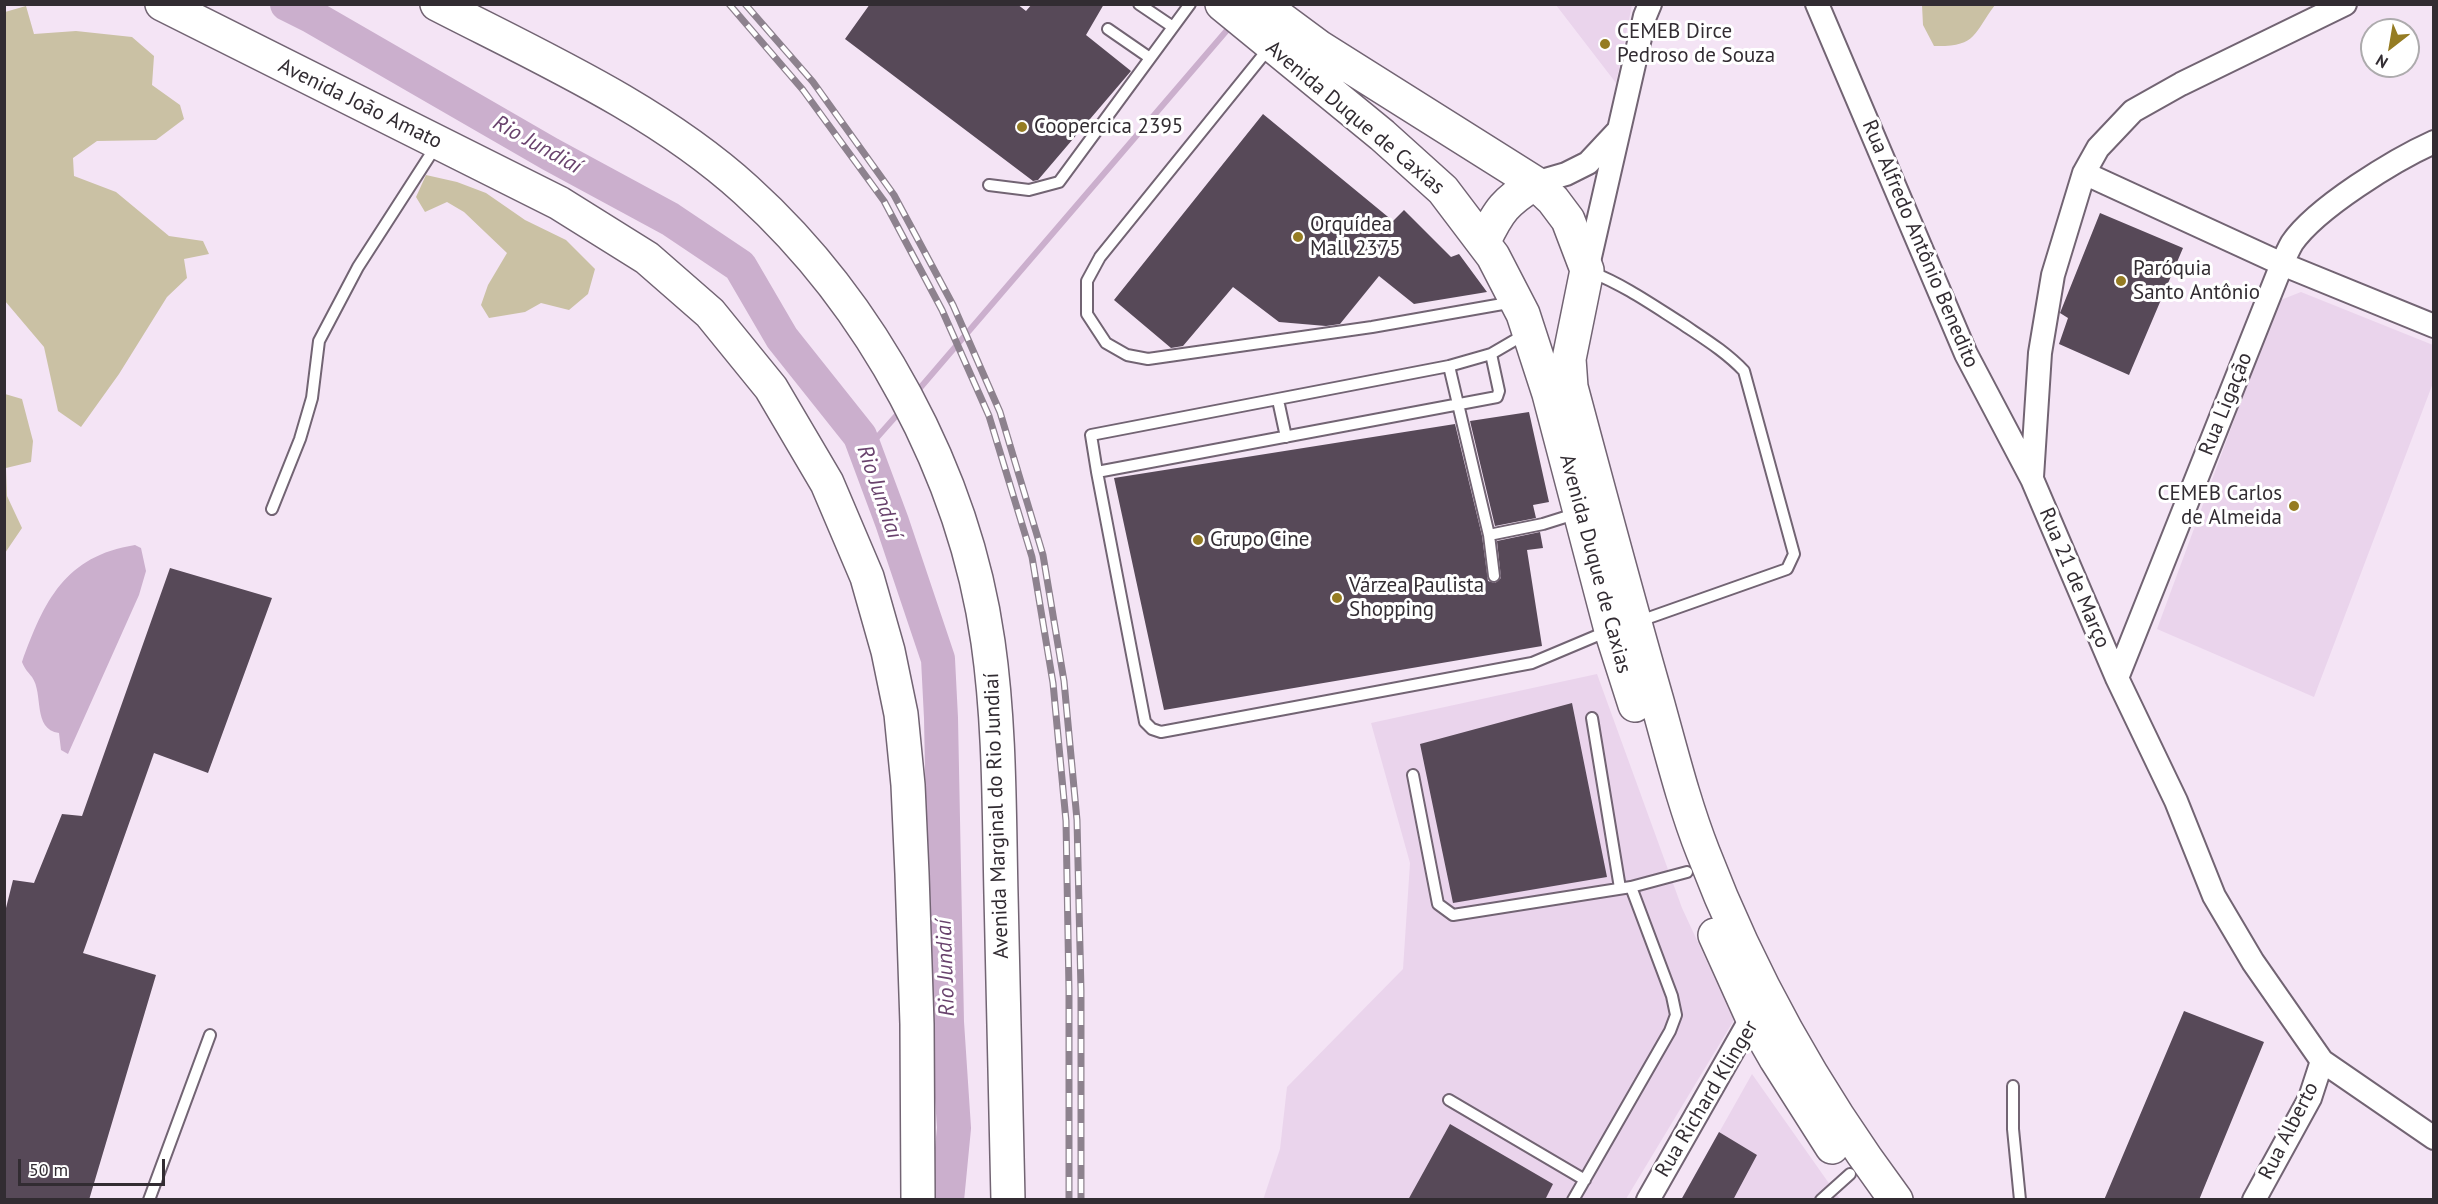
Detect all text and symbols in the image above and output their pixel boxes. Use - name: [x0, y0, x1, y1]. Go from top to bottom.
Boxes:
- north arrow: [2360, 18, 2420, 78]
- place label: CEMEB Dirce Pedroso de Souza: [1617, 19, 1775, 69]
- street label: Avenida Duque de Caxias: [1260, 36, 1450, 200]
- marker: CEMEB Dirce Pedroso de Souza: [1598, 37, 1612, 51]
- text: N: [2372, 50, 2391, 73]
- street label: Avenida João Amato: [274, 53, 446, 155]
- water label: Rio Jundiaí: [488, 110, 586, 180]
- place label: Coopercica 2395: [1034, 114, 1183, 140]
- street label: Rua Alfredo Antônio Benedito: [1856, 116, 1984, 372]
- marker: Coopercica 2395: [1015, 120, 1029, 134]
- place label: Orquídea Mall 2375: [1310, 212, 1401, 262]
- marker: Orquídea Mall 2375: [1291, 230, 1305, 244]
- place label: Paróquia Santo Antônio: [2133, 256, 2260, 306]
- marker: Paróquia Santo Antônio: [2114, 274, 2128, 288]
- street label: Rua Ligação: [2194, 349, 2258, 459]
- water label: Rio Jundiaí: [851, 442, 907, 542]
- street label: Avenida Duque de Caxias: [1554, 452, 1636, 676]
- place label: CEMEB Carlos de Almeida: [2158, 481, 2282, 531]
- marker: CEMEB Carlos de Almeida: [2287, 499, 2301, 513]
- street label: Rua 21 de Março: [2033, 504, 2115, 652]
- place label: Grupo Cine: [1210, 527, 1309, 553]
- marker: Grupo Cine: [1191, 533, 1205, 547]
- place label: Várzea Paulista Shopping: [1349, 573, 1484, 623]
- marker: Várzea Paulista Shopping: [1330, 591, 1344, 605]
- street label: Avenida Marginal do Rio Jundiaí: [979, 673, 1015, 959]
- water label: Rio Jundiaí: [931, 919, 961, 1017]
- street label: Rua Richard Klinger: [1650, 1016, 1764, 1182]
- street label: Rua Alberto: [2254, 1078, 2324, 1184]
- scale bar: [21, 1147, 168, 1185]
- text: 50 m: [29, 1158, 68, 1181]

